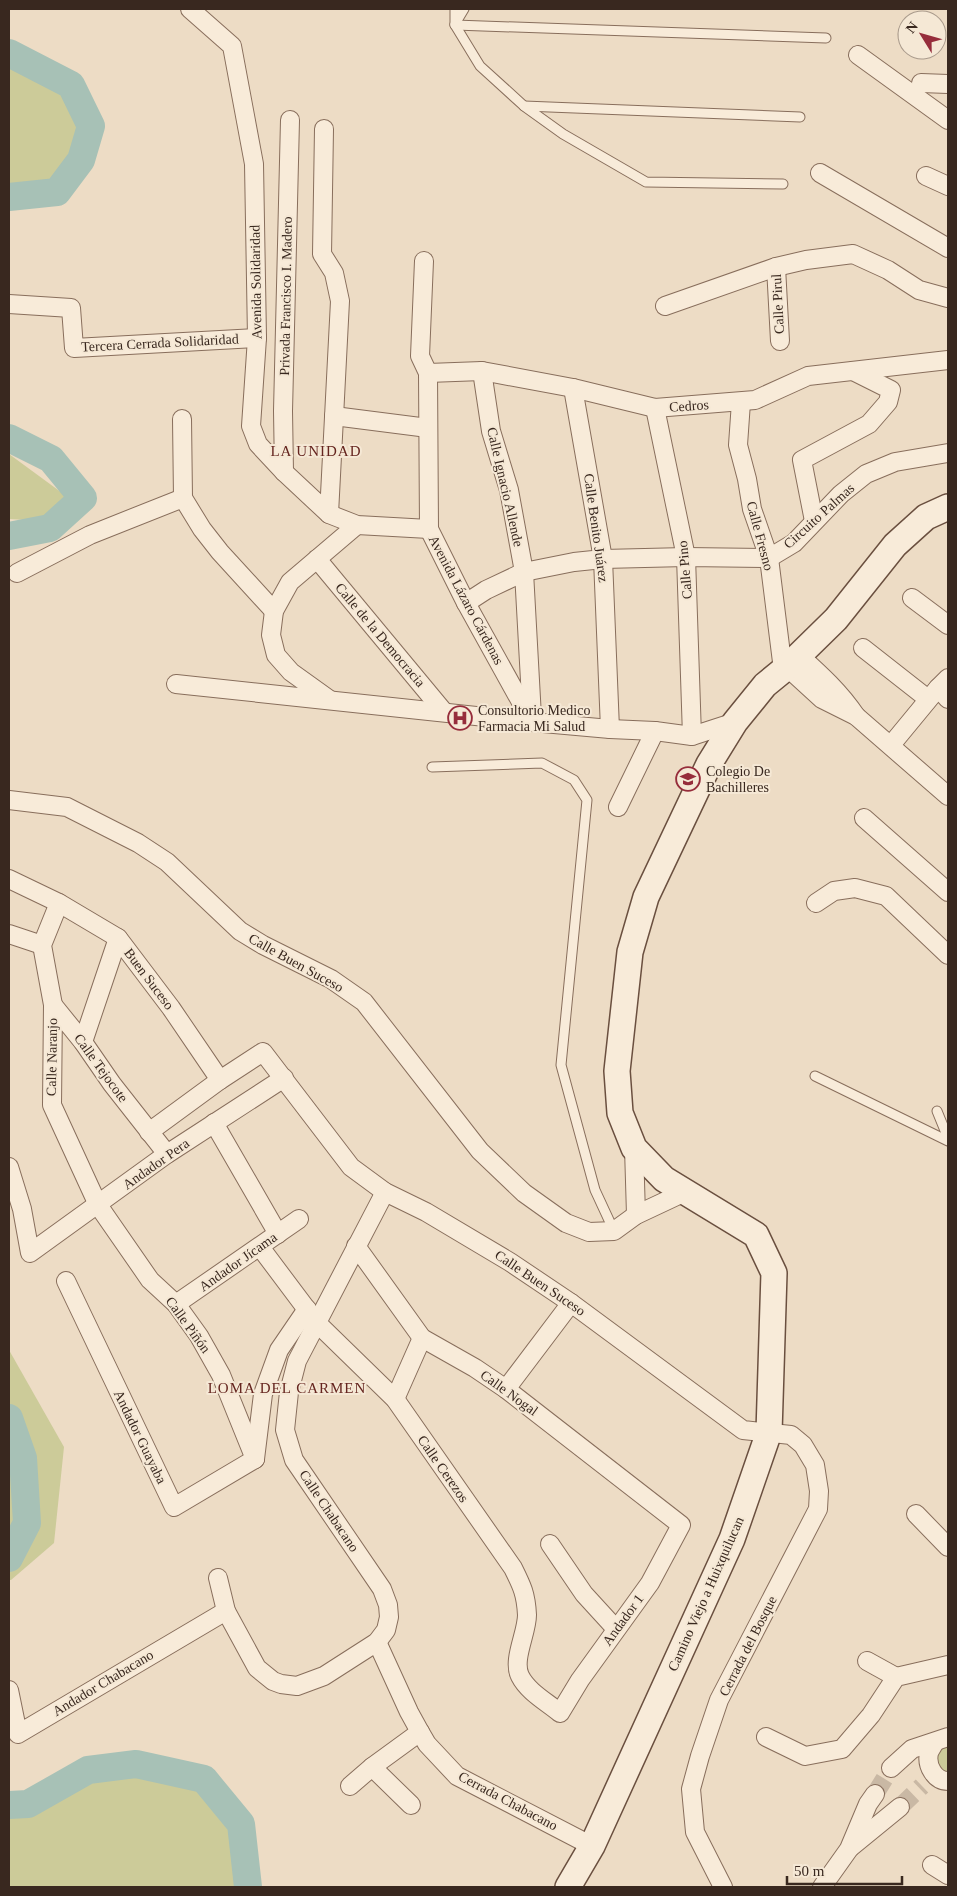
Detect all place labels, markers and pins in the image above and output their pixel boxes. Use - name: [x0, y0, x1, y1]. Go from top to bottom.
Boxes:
- place label: Consultorio Medico Farmacia Mi Salud: [478, 703, 590, 734]
- hospital icon: Consultorio Medico Farmacia Mi Salud: [447, 705, 473, 731]
- place label: Colegio De Bachilleres: [706, 764, 770, 795]
- school or university icon: Colegio De Bachilleres: [675, 766, 701, 792]

